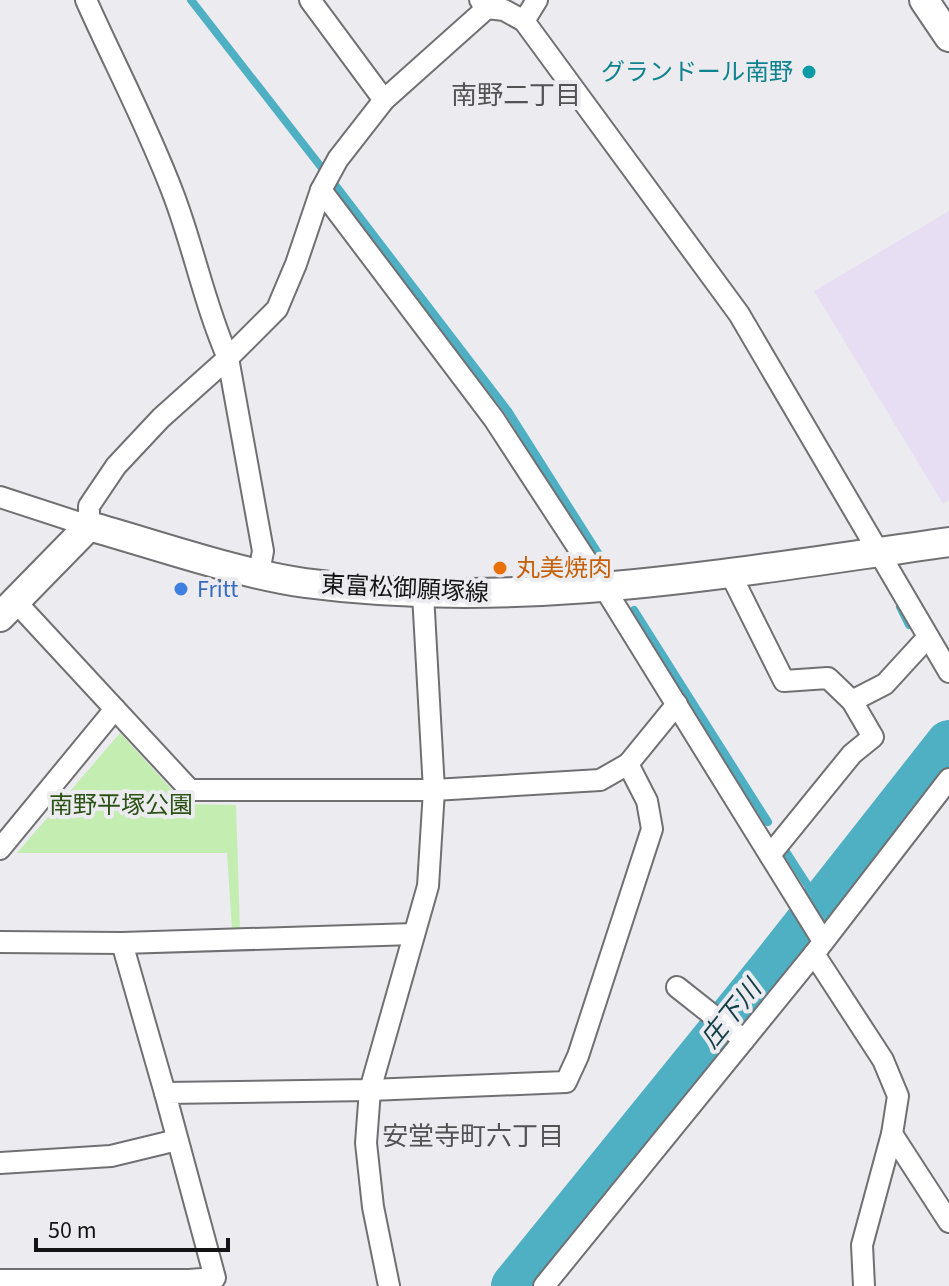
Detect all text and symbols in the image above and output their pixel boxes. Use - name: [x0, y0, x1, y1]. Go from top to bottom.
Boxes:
- place label: グランドール南野: [601, 55, 793, 90]
- marker: グランドール南野: [800, 63, 818, 81]
- district label: 南野二丁目: [451, 77, 581, 114]
- place label: 丸美焼肉: [516, 551, 612, 586]
- marker: 丸美焼肉: [491, 559, 509, 577]
- street label: 東富松御願塚線: [320, 567, 490, 611]
- place label: Fritt: [197, 572, 238, 607]
- marker: Fritt: [172, 580, 190, 598]
- park label: 南野平塚公園: [49, 788, 193, 823]
- water label: 庄下川: [692, 970, 772, 1056]
- district label: 安堂寺町六丁目: [382, 1118, 564, 1155]
- scale bar: [36, 1202, 228, 1252]
- text: 50 m: [48, 1213, 97, 1248]

